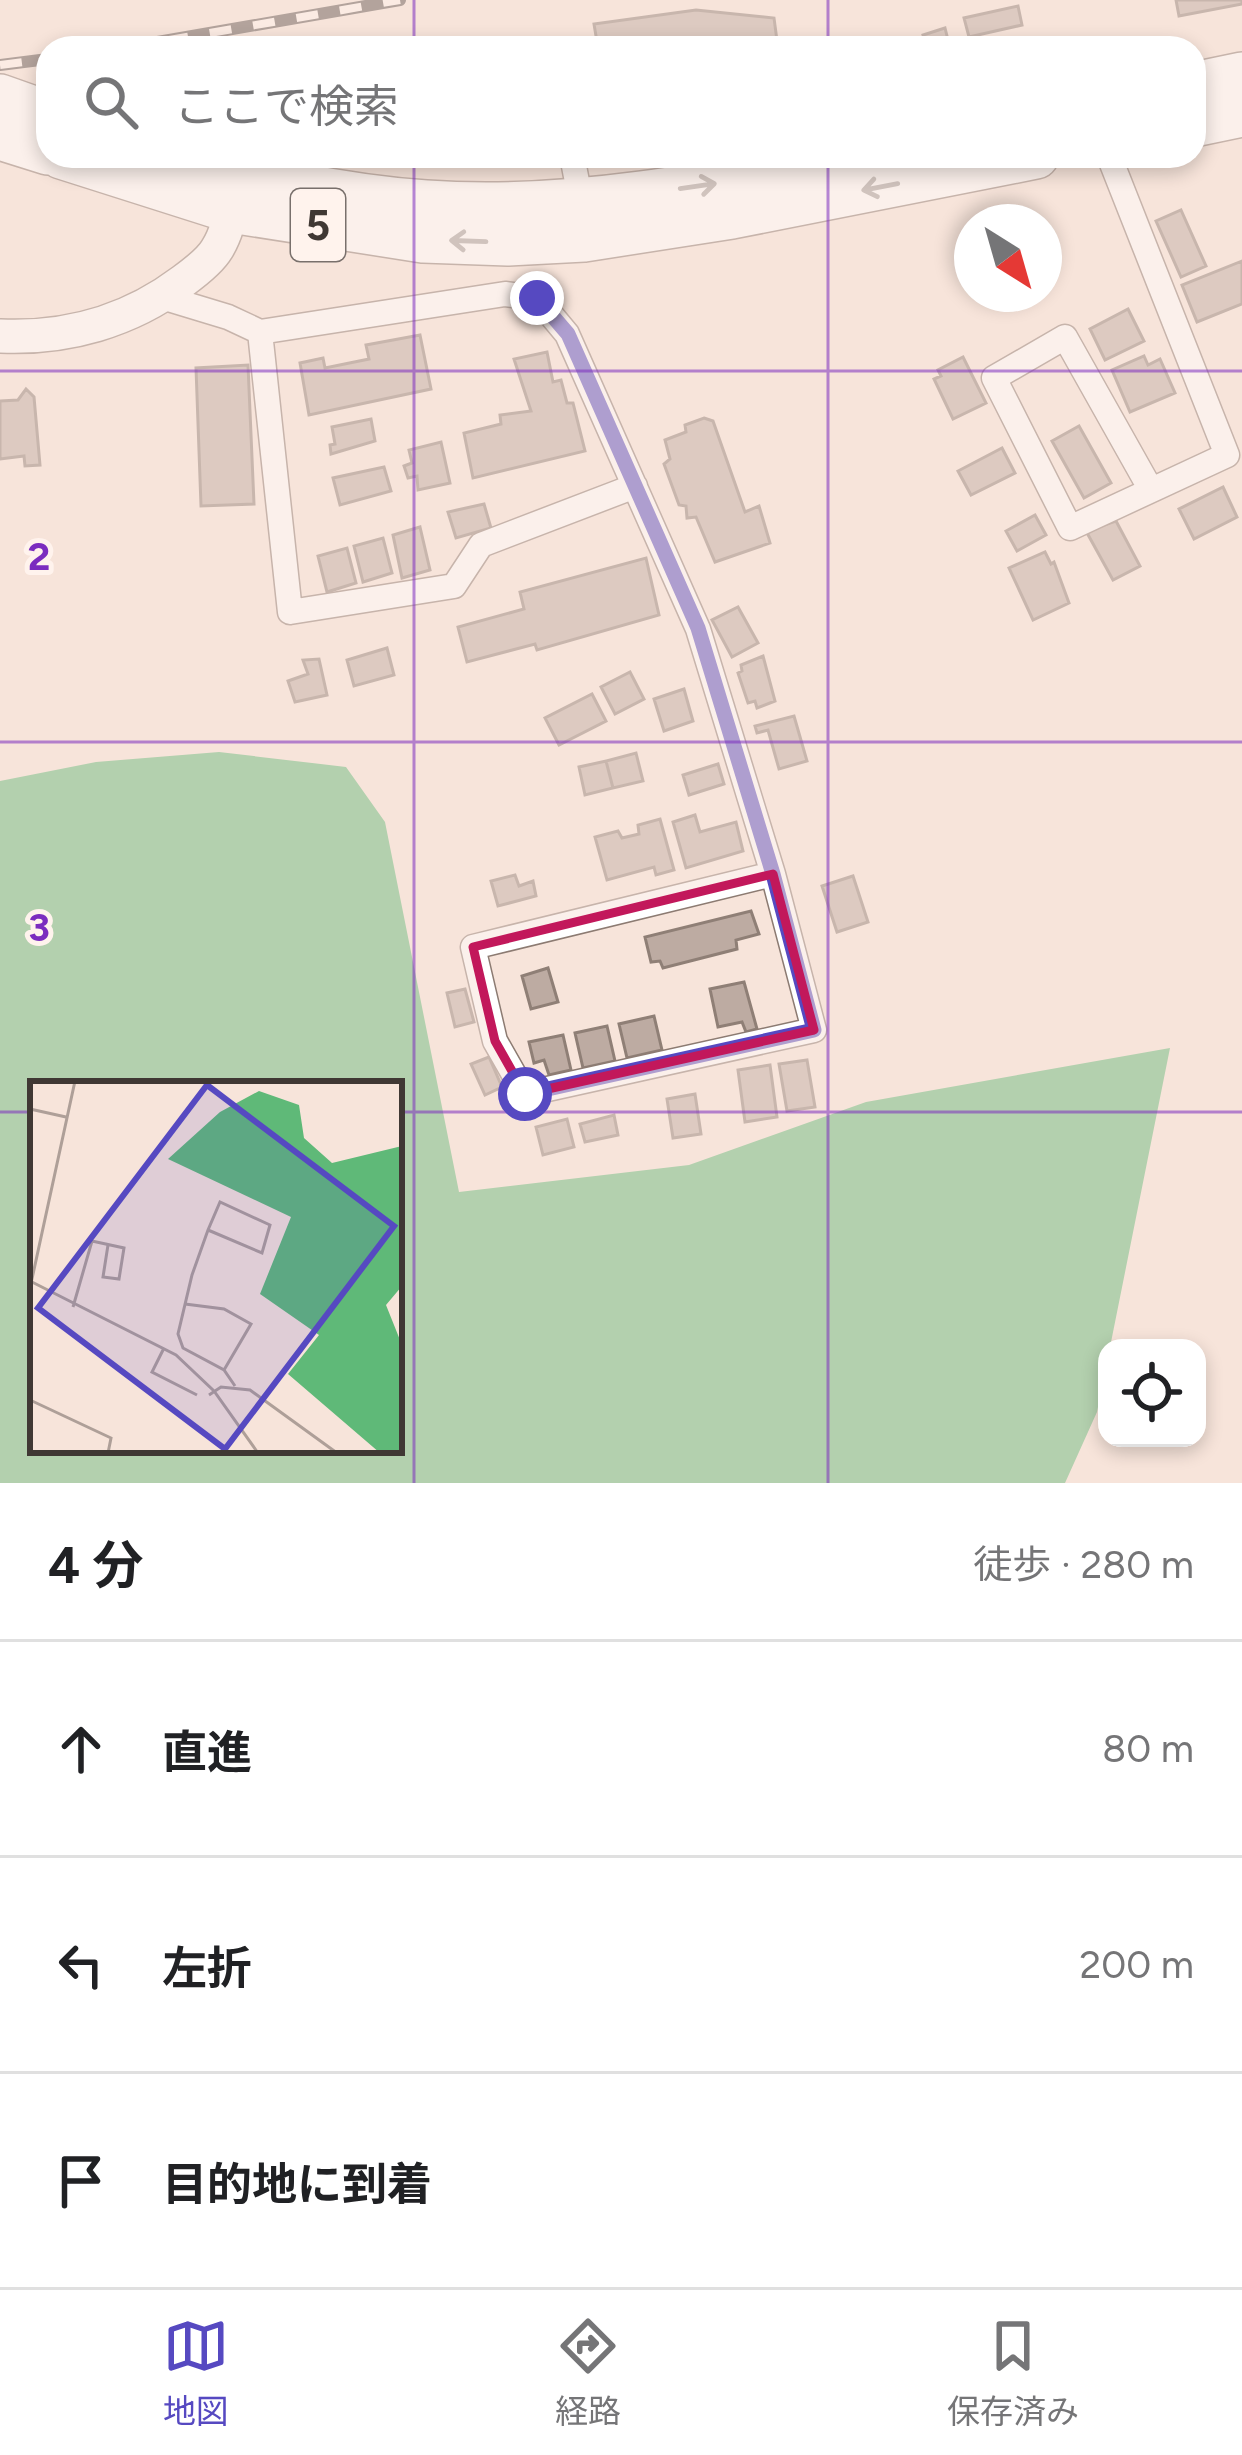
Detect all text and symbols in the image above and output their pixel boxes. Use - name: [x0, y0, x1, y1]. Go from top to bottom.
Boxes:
- search box: [36, 36, 1206, 168]
- icon: search: [78, 69, 144, 135]
- text: ここで検索: [174, 79, 399, 133]
- one-way arrow: [677, 174, 716, 197]
- one-way arrow: [862, 177, 901, 199]
- road number: 5: [291, 189, 345, 261]
- north arrow: [954, 204, 1062, 312]
- one-way arrow: [449, 229, 488, 252]
- route end: [510, 271, 564, 325]
- text: 2: [28, 533, 50, 580]
- text: 3: [28, 904, 50, 951]
- route start: [498, 1067, 552, 1121]
- inset map: [30, 1081, 402, 1453]
- map controls: [1098, 1339, 1206, 1447]
- button: locate: [1098, 1339, 1206, 1447]
- text: 4 分: [48, 1535, 143, 1596]
- text: 徒歩 · 280 m: [973, 1541, 1194, 1588]
- icon: ahead: [48, 1716, 114, 1782]
- text: 直進: [162, 1725, 252, 1779]
- text: 80 m: [1102, 1725, 1194, 1772]
- icon: left: [48, 1932, 114, 1998]
- text: 左折: [162, 1941, 252, 1995]
- text: 200 m: [1079, 1941, 1194, 1988]
- icon: arrive: [48, 2148, 114, 2214]
- text: 目的地に到着: [162, 2157, 432, 2211]
- tab: 地図: [163, 2313, 229, 2433]
- tab: 経路: [555, 2313, 621, 2433]
- tab: 保存済み: [947, 2313, 1079, 2433]

